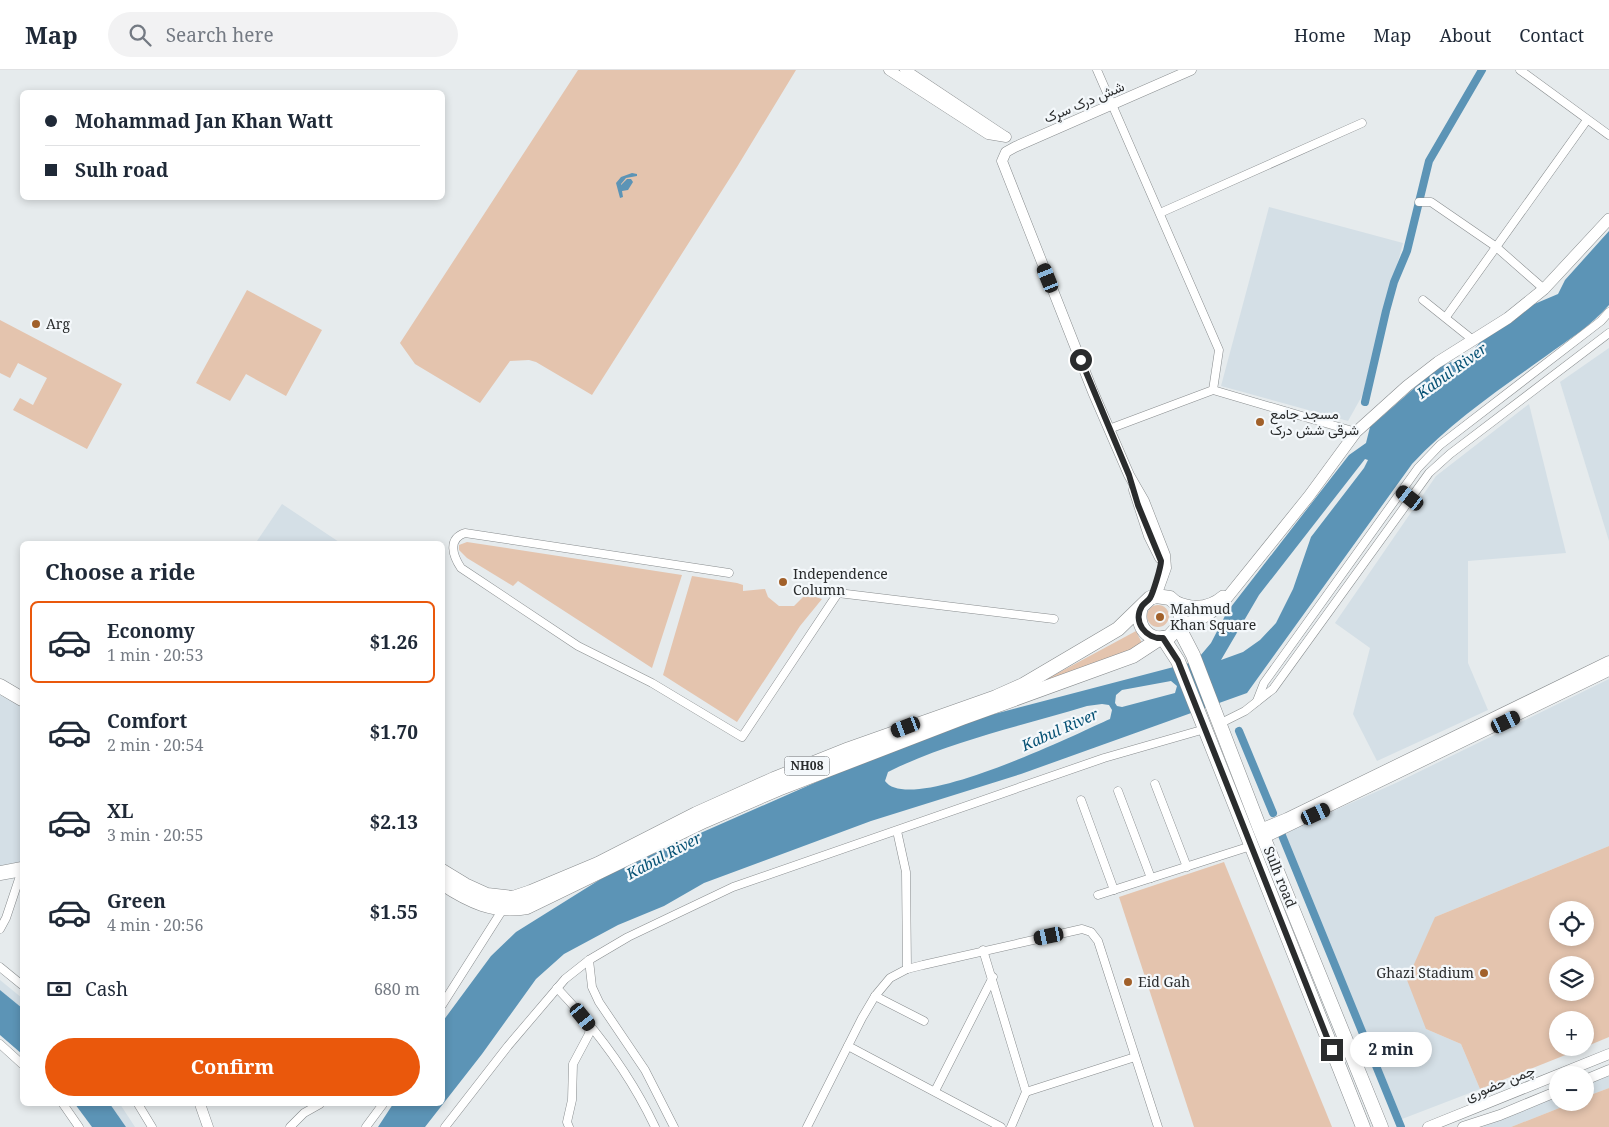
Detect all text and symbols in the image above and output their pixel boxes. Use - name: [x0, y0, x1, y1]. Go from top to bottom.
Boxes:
- search box: [108, 12, 458, 57]
- text: Map: [25, 18, 78, 51]
- icon: search: [126, 21, 154, 49]
- text: Search here: [166, 22, 274, 48]
- text: Home: [1294, 23, 1345, 47]
- text: Map: [1373, 23, 1411, 47]
- text: About: [1439, 23, 1491, 47]
- text: Contact: [1519, 23, 1584, 47]
- street label: شش درک سړک: [1041, 76, 1127, 128]
- text: Mohammad Jan Khan Watt: [75, 108, 333, 134]
- text: Sulh road: [75, 157, 168, 183]
- car: [1035, 261, 1060, 295]
- place label: Arg: [46, 314, 70, 333]
- marker: Arg: [30, 318, 42, 330]
- water label: Kabul River: [1412, 337, 1491, 403]
- route start: [1070, 349, 1092, 371]
- place label: مسجد جامع شرقی شش درک: [1270, 404, 1359, 439]
- marker: مسجد جامع شرقی شش درک: [1254, 416, 1266, 428]
- car: [1393, 483, 1426, 513]
- text: Choose a ride: [45, 556, 195, 586]
- place label: Independence Column: [793, 564, 888, 599]
- marker: Independence Column: [777, 576, 789, 588]
- place label: Mahmud Khan Square: [1170, 599, 1256, 634]
- marker: Mahmud Khan Square: [1154, 611, 1166, 623]
- text: Economy: [107, 618, 195, 644]
- icon: car: [47, 620, 92, 665]
- text: $1.26: [369, 629, 418, 655]
- text: 1 min · 20:53: [107, 644, 203, 666]
- water label: Kabul River: [1017, 703, 1102, 755]
- text: Comfort: [107, 708, 187, 734]
- car: [1489, 709, 1522, 735]
- icon: car: [47, 710, 92, 755]
- car: [889, 715, 922, 739]
- text: $1.70: [369, 719, 418, 745]
- text: 2 min · 20:54: [107, 734, 203, 756]
- road number: NH08: [784, 756, 830, 776]
- text: XL: [107, 798, 133, 824]
- icon: car: [47, 800, 92, 845]
- car: [1299, 801, 1332, 827]
- text: $2.13: [369, 809, 418, 835]
- text: 3 min · 20:55: [107, 824, 203, 846]
- water label: Kabul River: [622, 827, 705, 884]
- street label: Sulh road: [1260, 843, 1302, 911]
- text: Green: [107, 888, 166, 914]
- icon: car: [47, 890, 92, 935]
- text: $1.55: [369, 899, 418, 925]
- map controls: [1549, 901, 1594, 1111]
- button: locate: [1549, 901, 1594, 946]
- text: 4 min · 20:56: [107, 914, 203, 936]
- car: [1032, 926, 1065, 946]
- button: layers: [1549, 956, 1594, 1001]
- place label: Ghazi Stadium: [1376, 963, 1474, 982]
- marker: Ghazi Stadium: [1478, 967, 1490, 979]
- place label: Eid Gah: [1138, 972, 1190, 991]
- icon: cash: [45, 975, 73, 1003]
- text: Cash: [85, 976, 128, 1002]
- marker: Eid Gah: [1122, 976, 1134, 988]
- text: 680 m: [374, 978, 420, 1000]
- car: [567, 1001, 598, 1033]
- button: +: [1549, 1011, 1594, 1056]
- callout: 2 min: [1350, 1032, 1432, 1068]
- button: Confirm: [45, 1038, 420, 1096]
- text: 2 min: [1368, 1038, 1414, 1060]
- route end: [1321, 1039, 1343, 1061]
- street label: چمن حضوری: [1462, 1060, 1538, 1106]
- button: −: [1549, 1066, 1594, 1111]

